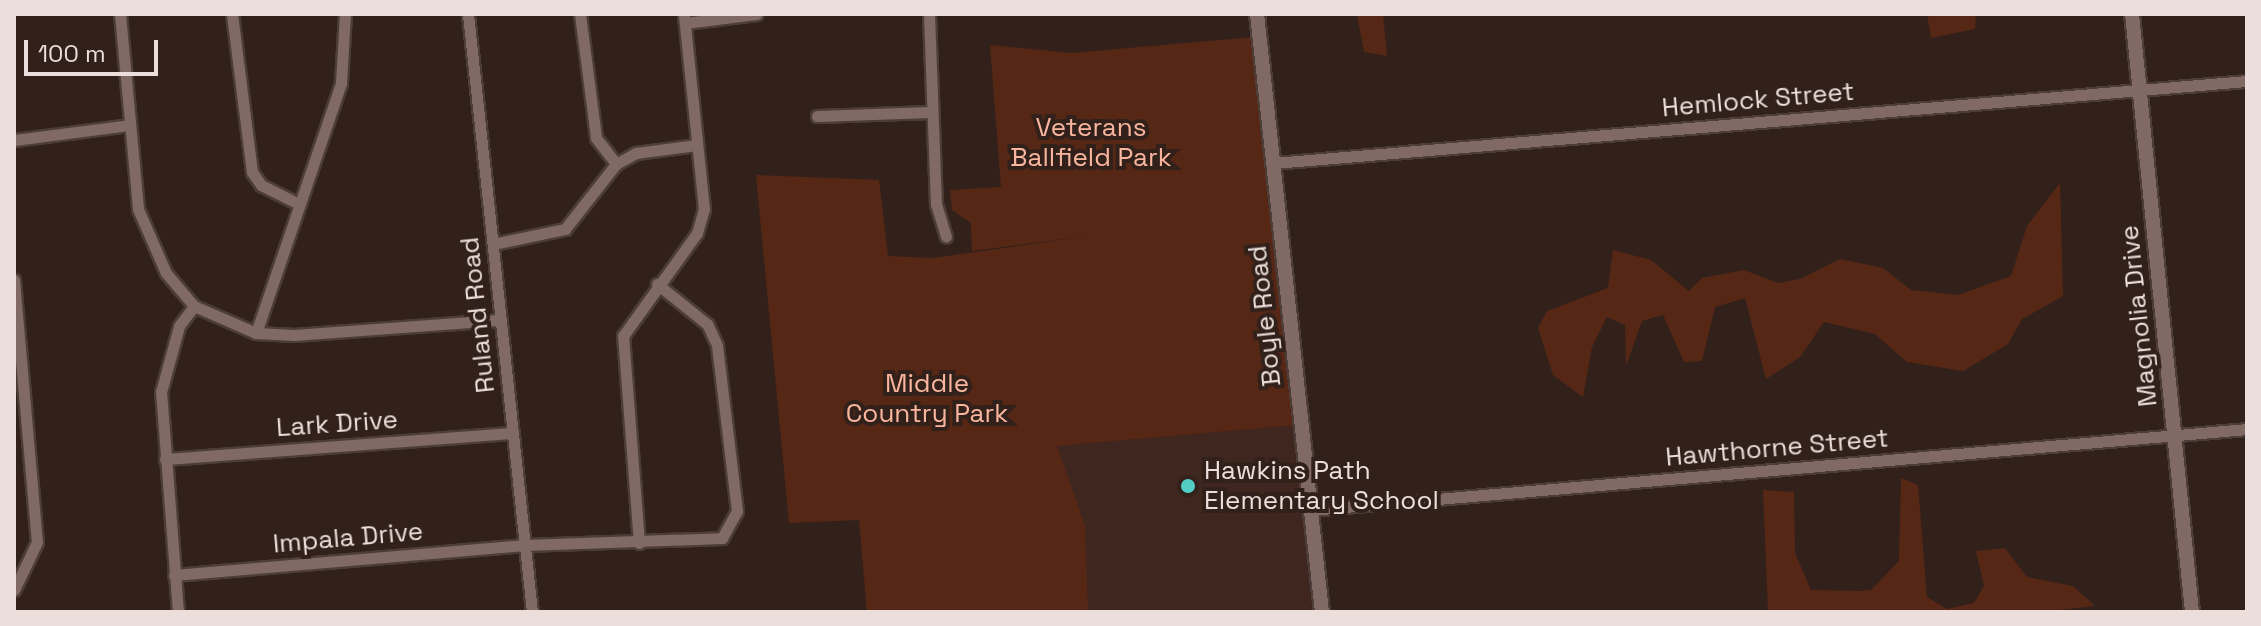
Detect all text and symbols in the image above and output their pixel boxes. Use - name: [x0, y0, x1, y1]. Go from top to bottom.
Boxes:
- scale bar: [28, 24, 162, 74]
- text: 100 m: [38, 38, 106, 69]
- street label: Hemlock Street: [1661, 76, 1855, 124]
- park label: Veterans Ballfield Park: [1010, 112, 1172, 174]
- street label: Magnolia Drive: [2114, 224, 2164, 408]
- street label: Ruland Road: [454, 235, 502, 395]
- street label: Boyle Road: [1242, 244, 1288, 388]
- park label: Middle Country Park: [846, 368, 1008, 430]
- street label: Lark Drive: [275, 404, 399, 444]
- street label: Hawthorne Street: [1664, 423, 1890, 473]
- place label: Hawkins Path Elementary School: [1204, 455, 1439, 516]
- marker: Hawkins Path Elementary School: [1179, 477, 1197, 495]
- street label: Impala Drive: [272, 516, 424, 560]

